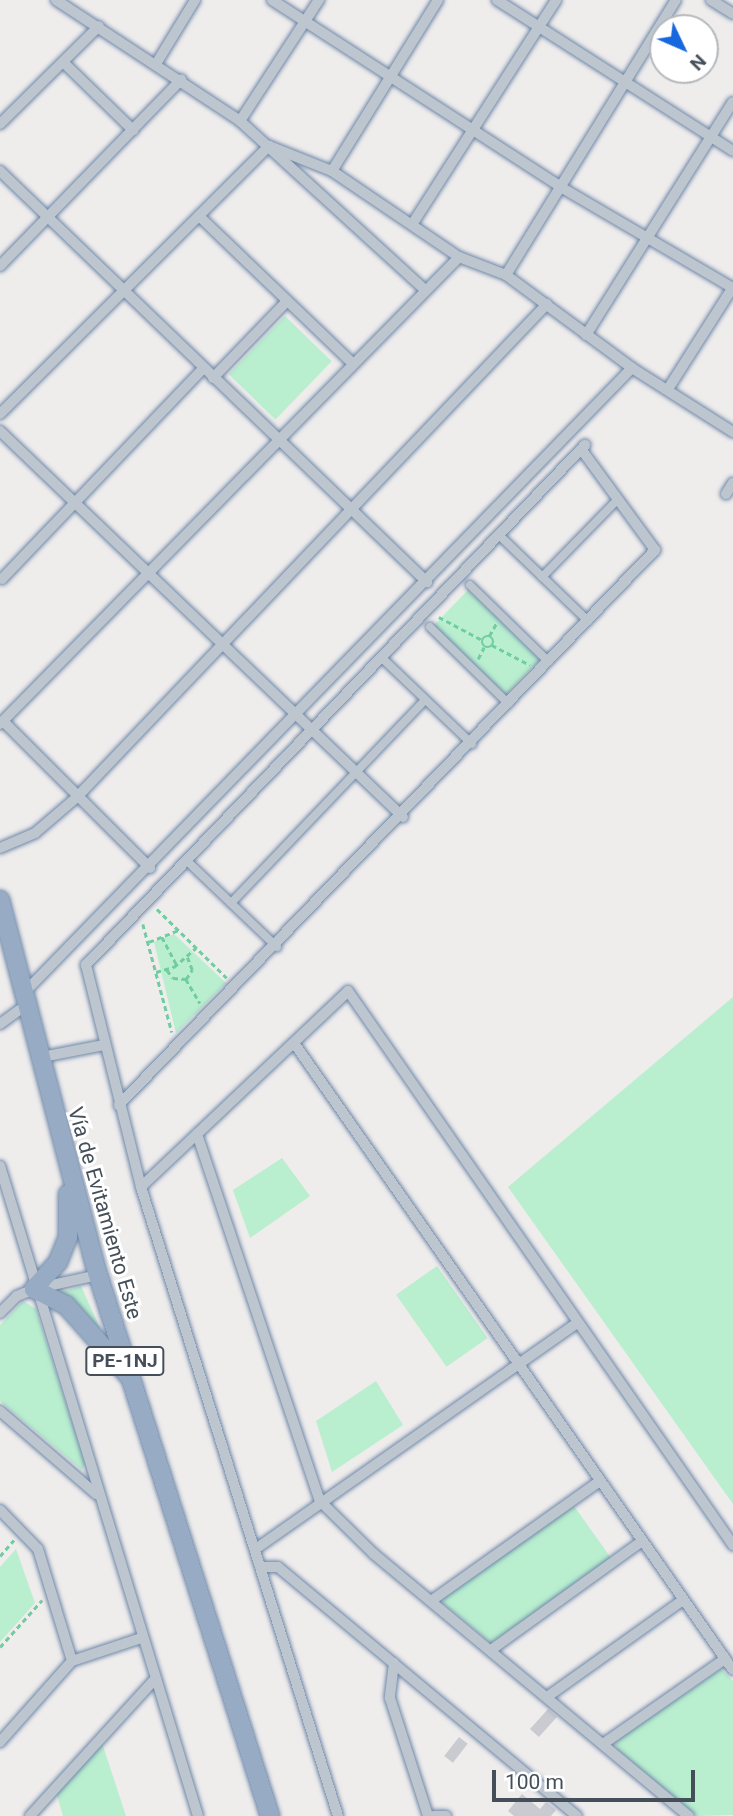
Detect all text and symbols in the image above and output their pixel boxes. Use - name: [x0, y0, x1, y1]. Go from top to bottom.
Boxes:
- north arrow: [649, 14, 719, 84]
- text: N: [685, 50, 711, 75]
- street label: Vía de Evitamiento Este: [63, 1104, 147, 1322]
- road number: PE-1NJ: [85, 1345, 165, 1376]
- scale bar: [495, 1756, 698, 1800]
- text: 100 m: [505, 1770, 564, 1794]

